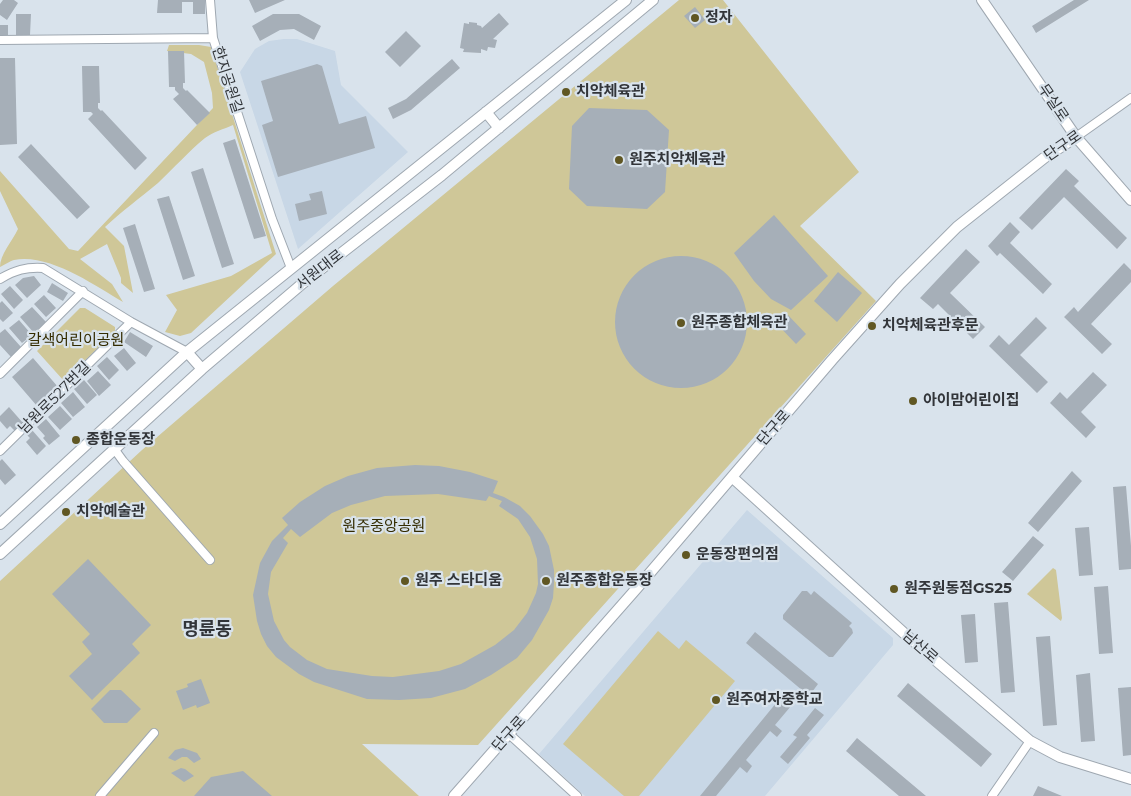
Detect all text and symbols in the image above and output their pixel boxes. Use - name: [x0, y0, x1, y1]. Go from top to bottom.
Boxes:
- place label: 정자: [705, 9, 733, 27]
- marker: 정자: [689, 12, 701, 24]
- street label: 한지공원길: [208, 44, 246, 116]
- street label: 무실로: [1034, 81, 1072, 125]
- place label: 치악체육관: [576, 83, 645, 101]
- marker: 치악체육관: [560, 86, 572, 98]
- street label: 단구로: [1041, 127, 1085, 165]
- place label: 원주치악체육관: [629, 151, 726, 169]
- marker: 원주치악체육관: [613, 154, 625, 166]
- street label: 서원대로: [293, 246, 347, 294]
- place label: 원주종합체육관: [691, 314, 788, 332]
- marker: 원주종합체육관: [675, 317, 687, 329]
- place label: 치악체육관후문: [882, 317, 979, 335]
- marker: 치악체육관후문: [866, 320, 878, 332]
- park label: 갈색어린이공원: [28, 332, 124, 350]
- street label: 남원로527번길: [15, 358, 95, 438]
- place label: 아이맘어린이집: [923, 392, 1020, 410]
- marker: 아이맘어린이집: [907, 395, 919, 407]
- street label: 단구로: [754, 406, 794, 450]
- place label: 종합운동장: [86, 431, 155, 449]
- marker: 종합운동장: [70, 434, 82, 446]
- place label: 치악예술관: [76, 503, 145, 521]
- marker: 치악예술관: [60, 506, 72, 518]
- park label: 원주중앙공원: [343, 518, 425, 536]
- place label: 운동장편의점: [696, 546, 779, 564]
- marker: 운동장편의점: [680, 549, 692, 561]
- place label: 원주 스타디움: [415, 572, 502, 590]
- place label: 원주종합운동장: [556, 572, 653, 590]
- marker: 원주 스타디움: [399, 575, 411, 587]
- marker: 원주종합운동장: [540, 575, 552, 587]
- place label: 원주원동점GS25: [904, 580, 1012, 598]
- marker: 원주원동점GS25: [888, 583, 900, 595]
- district label: 명륜동: [182, 619, 232, 641]
- street label: 남산로: [898, 627, 942, 667]
- place label: 원주여자중학교: [726, 691, 823, 709]
- marker: 원주여자중학교: [710, 694, 722, 706]
- street label: 단구로: [488, 713, 530, 755]

